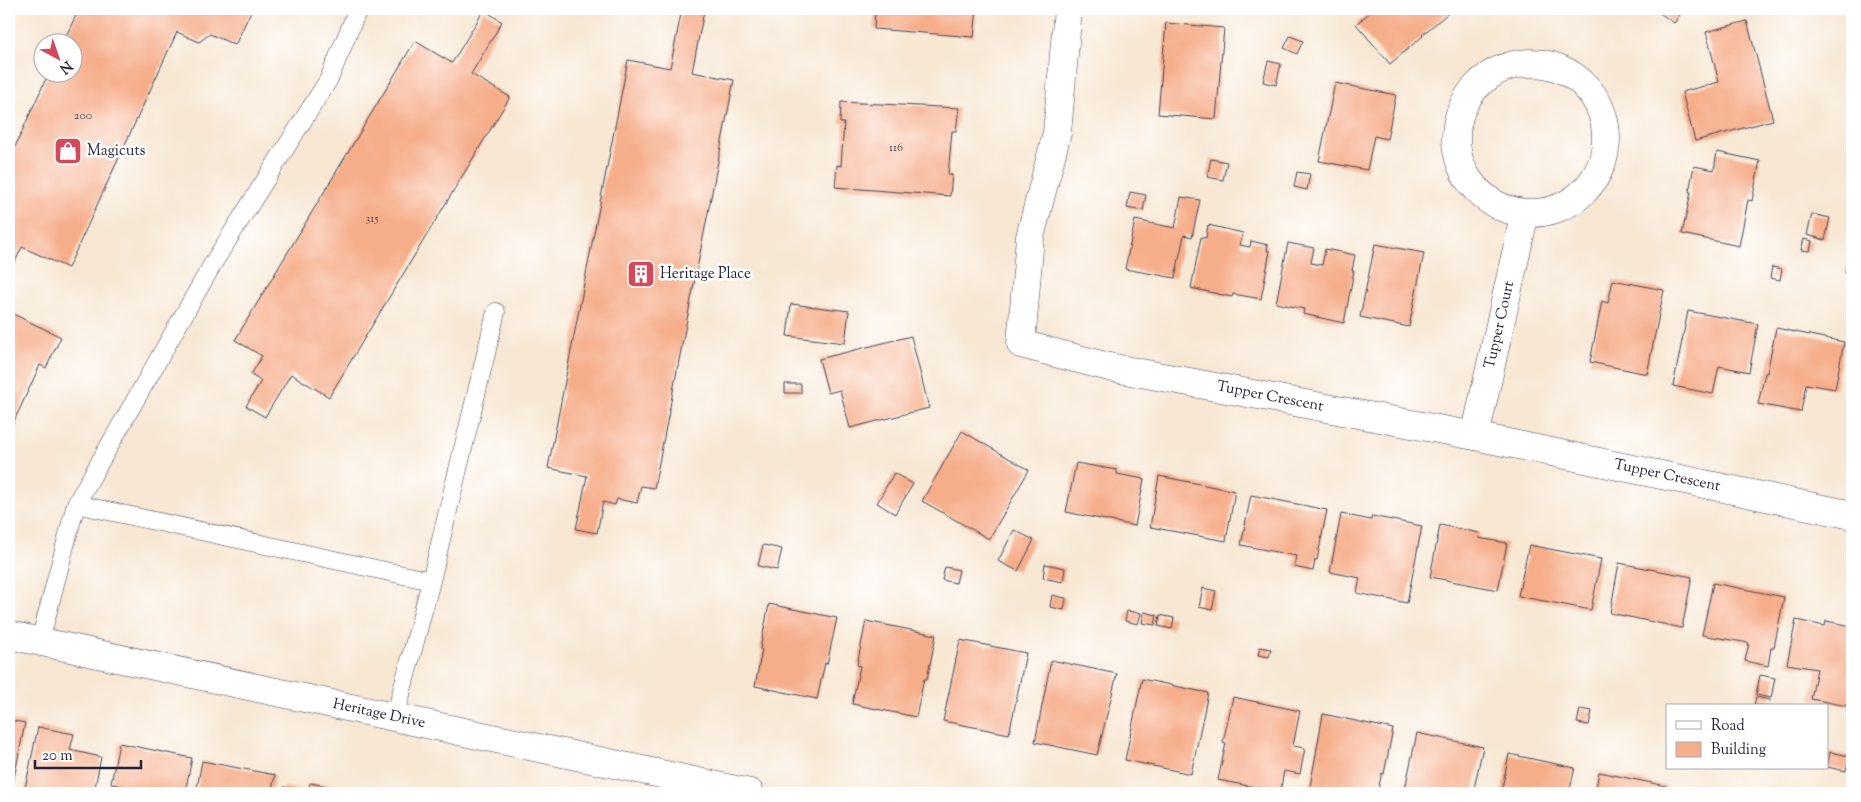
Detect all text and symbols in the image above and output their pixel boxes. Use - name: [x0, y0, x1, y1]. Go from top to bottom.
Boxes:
- north arrow: [32, 32, 82, 82]
- text: N: [54, 55, 76, 78]
- house number: 200: [74, 107, 92, 125]
- shop icon: Magicuts: [53, 136, 83, 166]
- house number: 116: [889, 139, 903, 157]
- place label: Magicuts: [87, 141, 146, 162]
- house number: 315: [365, 210, 379, 228]
- building icon: Heritage Place: [626, 259, 656, 289]
- place label: Heritage Place: [660, 264, 751, 285]
- street label: Tupper Court: [1480, 279, 1520, 371]
- street label: Tupper Crescent: [1215, 376, 1325, 418]
- street label: Tupper Crescent: [1612, 454, 1722, 498]
- street label: Heritage Drive: [331, 694, 427, 734]
- legend: [1666, 704, 1828, 770]
- text: Road: [1711, 716, 1745, 737]
- scale bar: [35, 737, 141, 769]
- text: Building: [1711, 740, 1766, 761]
- text: 20 m: [42, 746, 73, 767]

